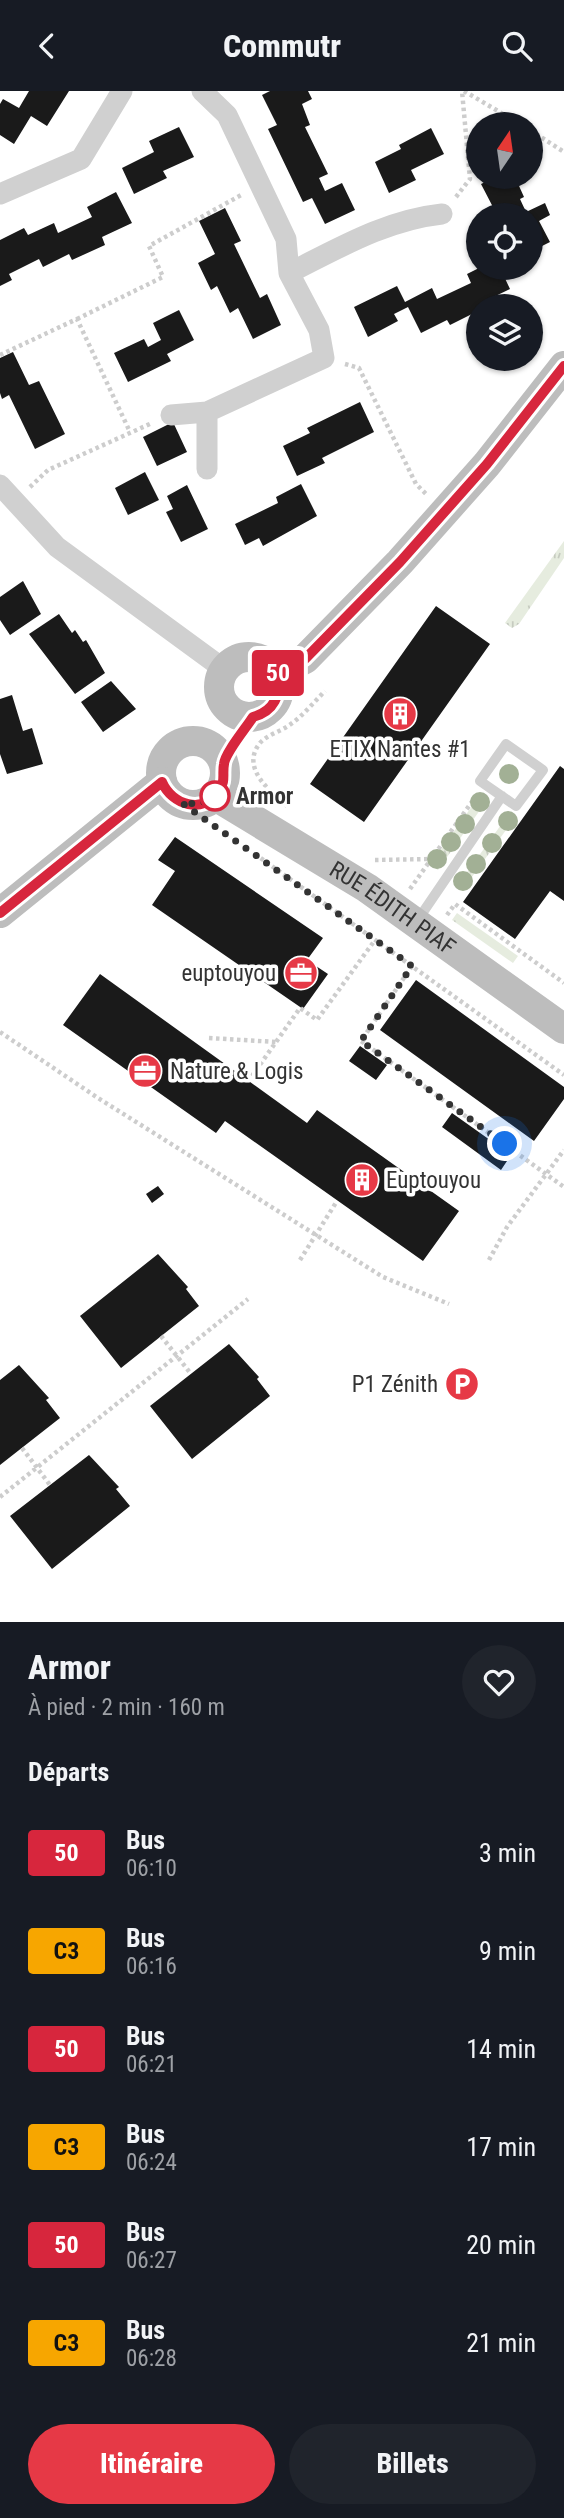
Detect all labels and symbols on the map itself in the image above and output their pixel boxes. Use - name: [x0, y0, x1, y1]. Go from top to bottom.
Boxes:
- north arrow: [466, 112, 542, 189]
- line badge: 50: [246, 650, 310, 696]
- building icon: ETIX Nantes #1: [381, 695, 419, 733]
- place label: ETIX Nantes #1: [329, 736, 471, 763]
- marker: Armor: [200, 781, 230, 811]
- place label: Armor: [236, 783, 294, 810]
- street label: RUE ÉDITH PIAF: [325, 856, 460, 961]
- office icon: euptouyou: [282, 954, 320, 992]
- place label: euptouyou: [181, 960, 276, 987]
- office icon: Nature & Logis: [126, 1052, 164, 1090]
- place label: Nature & Logis: [170, 1058, 303, 1085]
- your location: [487, 1126, 522, 1161]
- building icon: Euptouyou: [343, 1161, 381, 1199]
- place label: Euptouyou: [386, 1167, 481, 1194]
- parking icon: P1 Zénith: [443, 1365, 481, 1403]
- place label: P1 Zénith: [352, 1371, 438, 1398]

